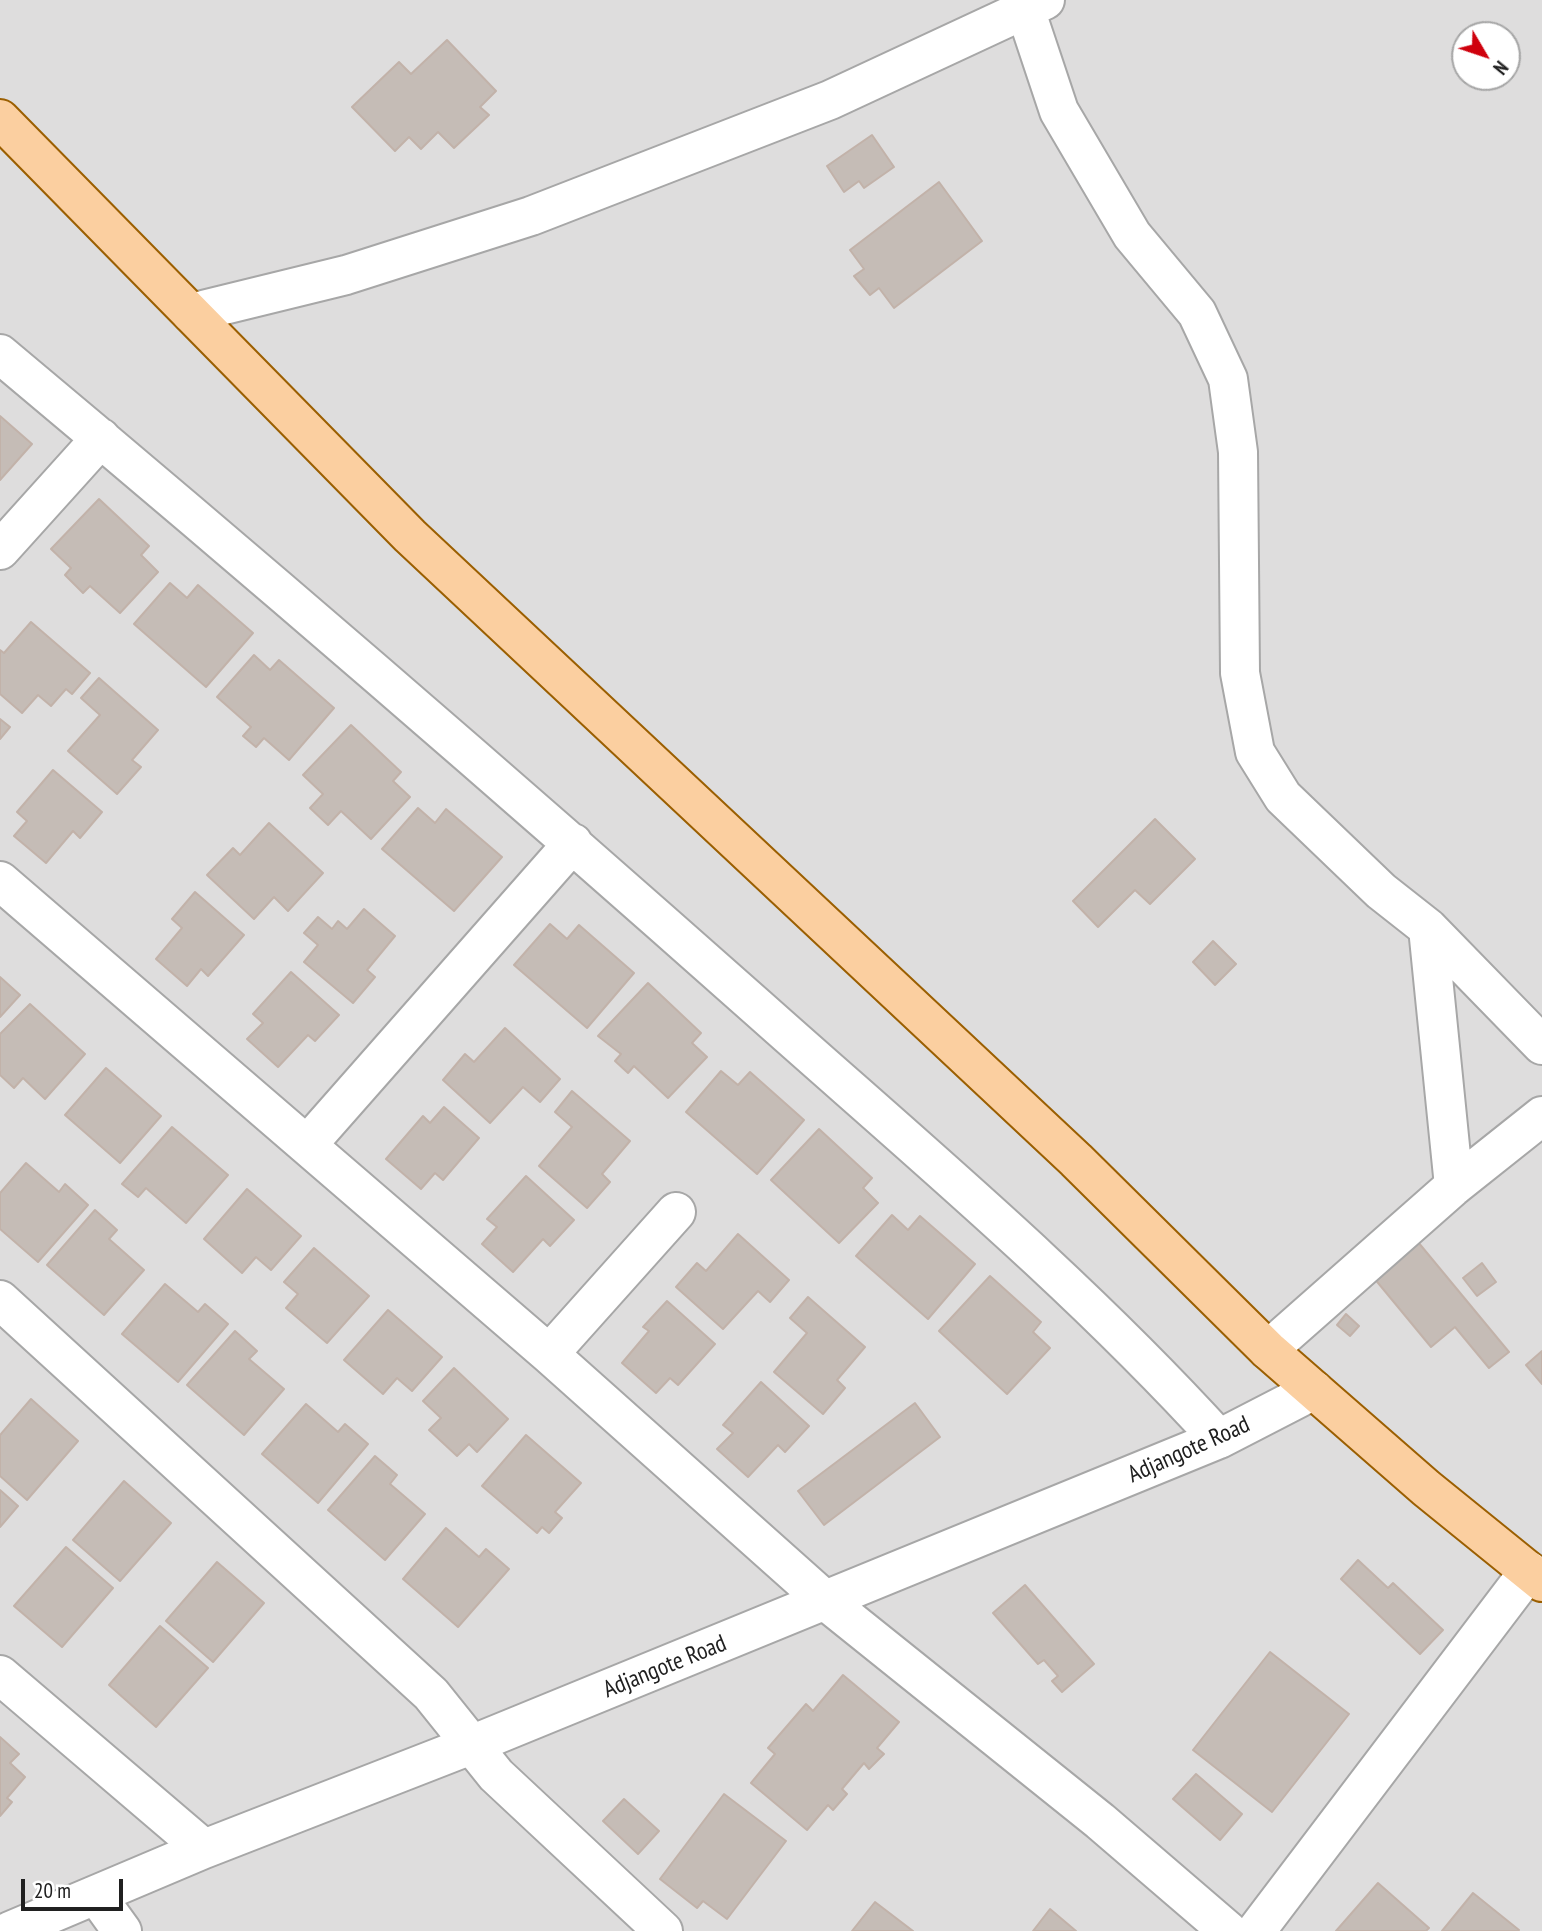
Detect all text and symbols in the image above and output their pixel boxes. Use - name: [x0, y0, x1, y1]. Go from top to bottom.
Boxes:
- north arrow: [1451, 21, 1521, 91]
- text: N: [1488, 56, 1513, 79]
- street label: Adjangote Road: [1124, 1410, 1254, 1490]
- street label: Adjangote Road: [599, 1629, 731, 1705]
- scale bar: [24, 1864, 126, 1908]
- text: 20 m: [34, 1877, 71, 1904]

